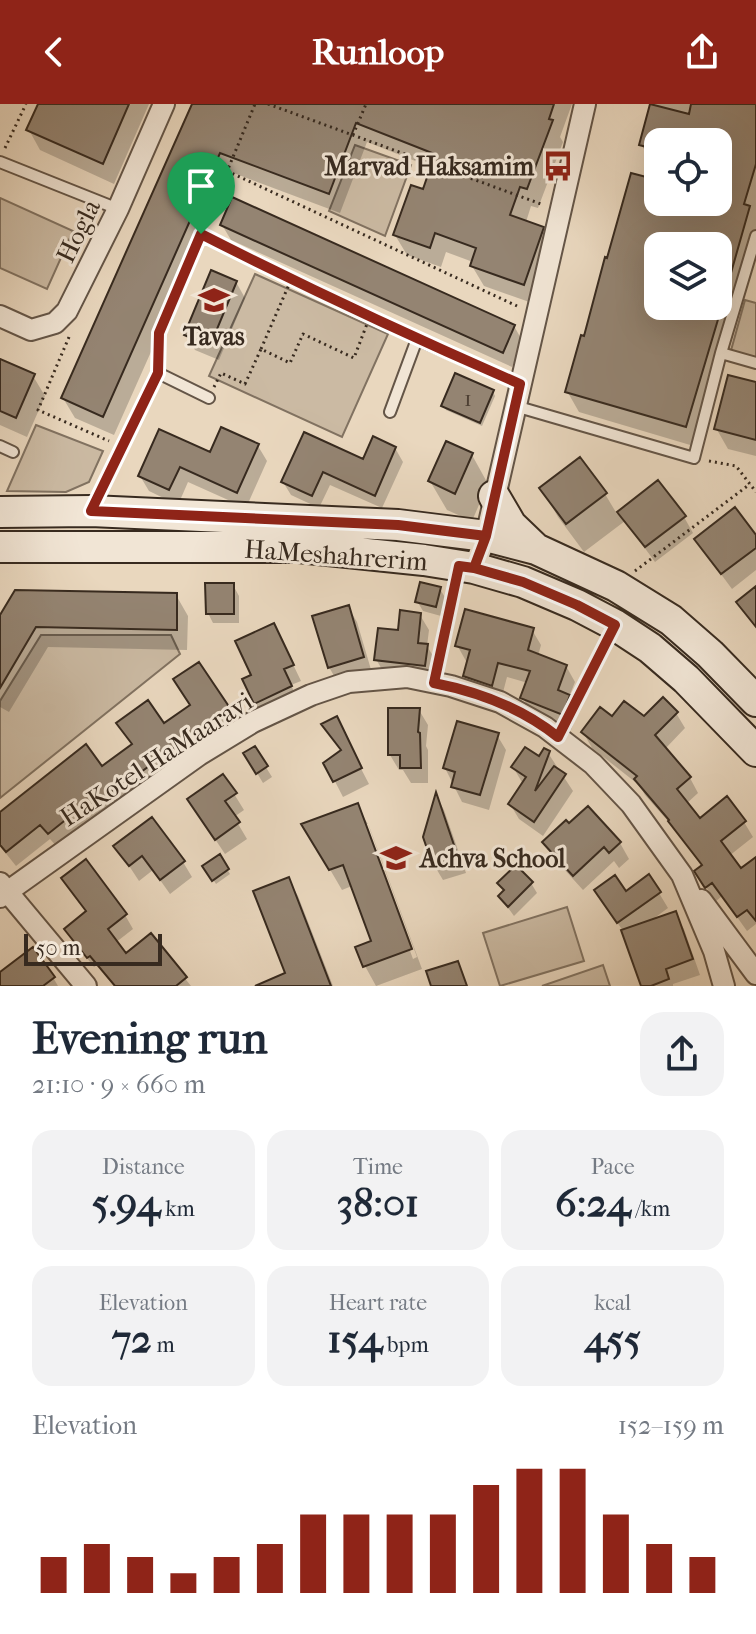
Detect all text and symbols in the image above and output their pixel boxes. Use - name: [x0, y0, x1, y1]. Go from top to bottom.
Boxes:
- icon: back: [32, 30, 76, 74]
- icon: share: [680, 30, 724, 74]
- text: Runloop: [312, 31, 444, 73]
- map controls: [644, 128, 732, 320]
- button: locate: [644, 128, 732, 216]
- bus stop icon: Marvad Haksamim: [541, 149, 575, 183]
- place label: Marvad Haksamim: [324, 151, 534, 182]
- pin: [167, 152, 235, 234]
- icon: arrive: [179, 164, 223, 208]
- street label: Hogla: [50, 194, 107, 268]
- button: layers: [644, 232, 732, 320]
- school or university icon: Tavas: [197, 283, 231, 317]
- place label: Tavas: [182, 321, 245, 352]
- house number: 1: [464, 386, 472, 412]
- street label: HaMeshahrerim: [243, 534, 429, 577]
- street label: HaKotel HaMaaravi: [54, 686, 258, 833]
- school or university icon: Achva School: [379, 841, 413, 875]
- place label: Achva School: [418, 843, 566, 874]
- scale bar: [24, 930, 162, 966]
- text: 50 m: [36, 935, 81, 961]
- button: share: [640, 1012, 724, 1096]
- text: Evening run: [32, 1013, 267, 1064]
- text: 21:10 · 9 × 660 m: [32, 1069, 205, 1100]
- text: Distance: [102, 1154, 185, 1180]
- text: Time: [353, 1154, 403, 1180]
- text: Pace: [591, 1154, 635, 1180]
- text: 5.94: [92, 1180, 160, 1226]
- text: 38:01: [337, 1180, 419, 1226]
- text: 6:24: [555, 1180, 631, 1226]
- text: km: [160, 1196, 195, 1222]
- text: /km: [631, 1196, 670, 1222]
- text: Elevation: [99, 1290, 188, 1316]
- text: Heart rate: [329, 1290, 427, 1316]
- text: kcal: [594, 1290, 631, 1316]
- text: 72: [112, 1316, 152, 1362]
- text: 154: [327, 1316, 382, 1362]
- text: 455: [584, 1316, 641, 1362]
- text: m: [152, 1332, 175, 1358]
- text: bpm: [382, 1332, 429, 1358]
- text: Elevation: [32, 1410, 137, 1441]
- text: 152–159 m: [618, 1410, 724, 1441]

